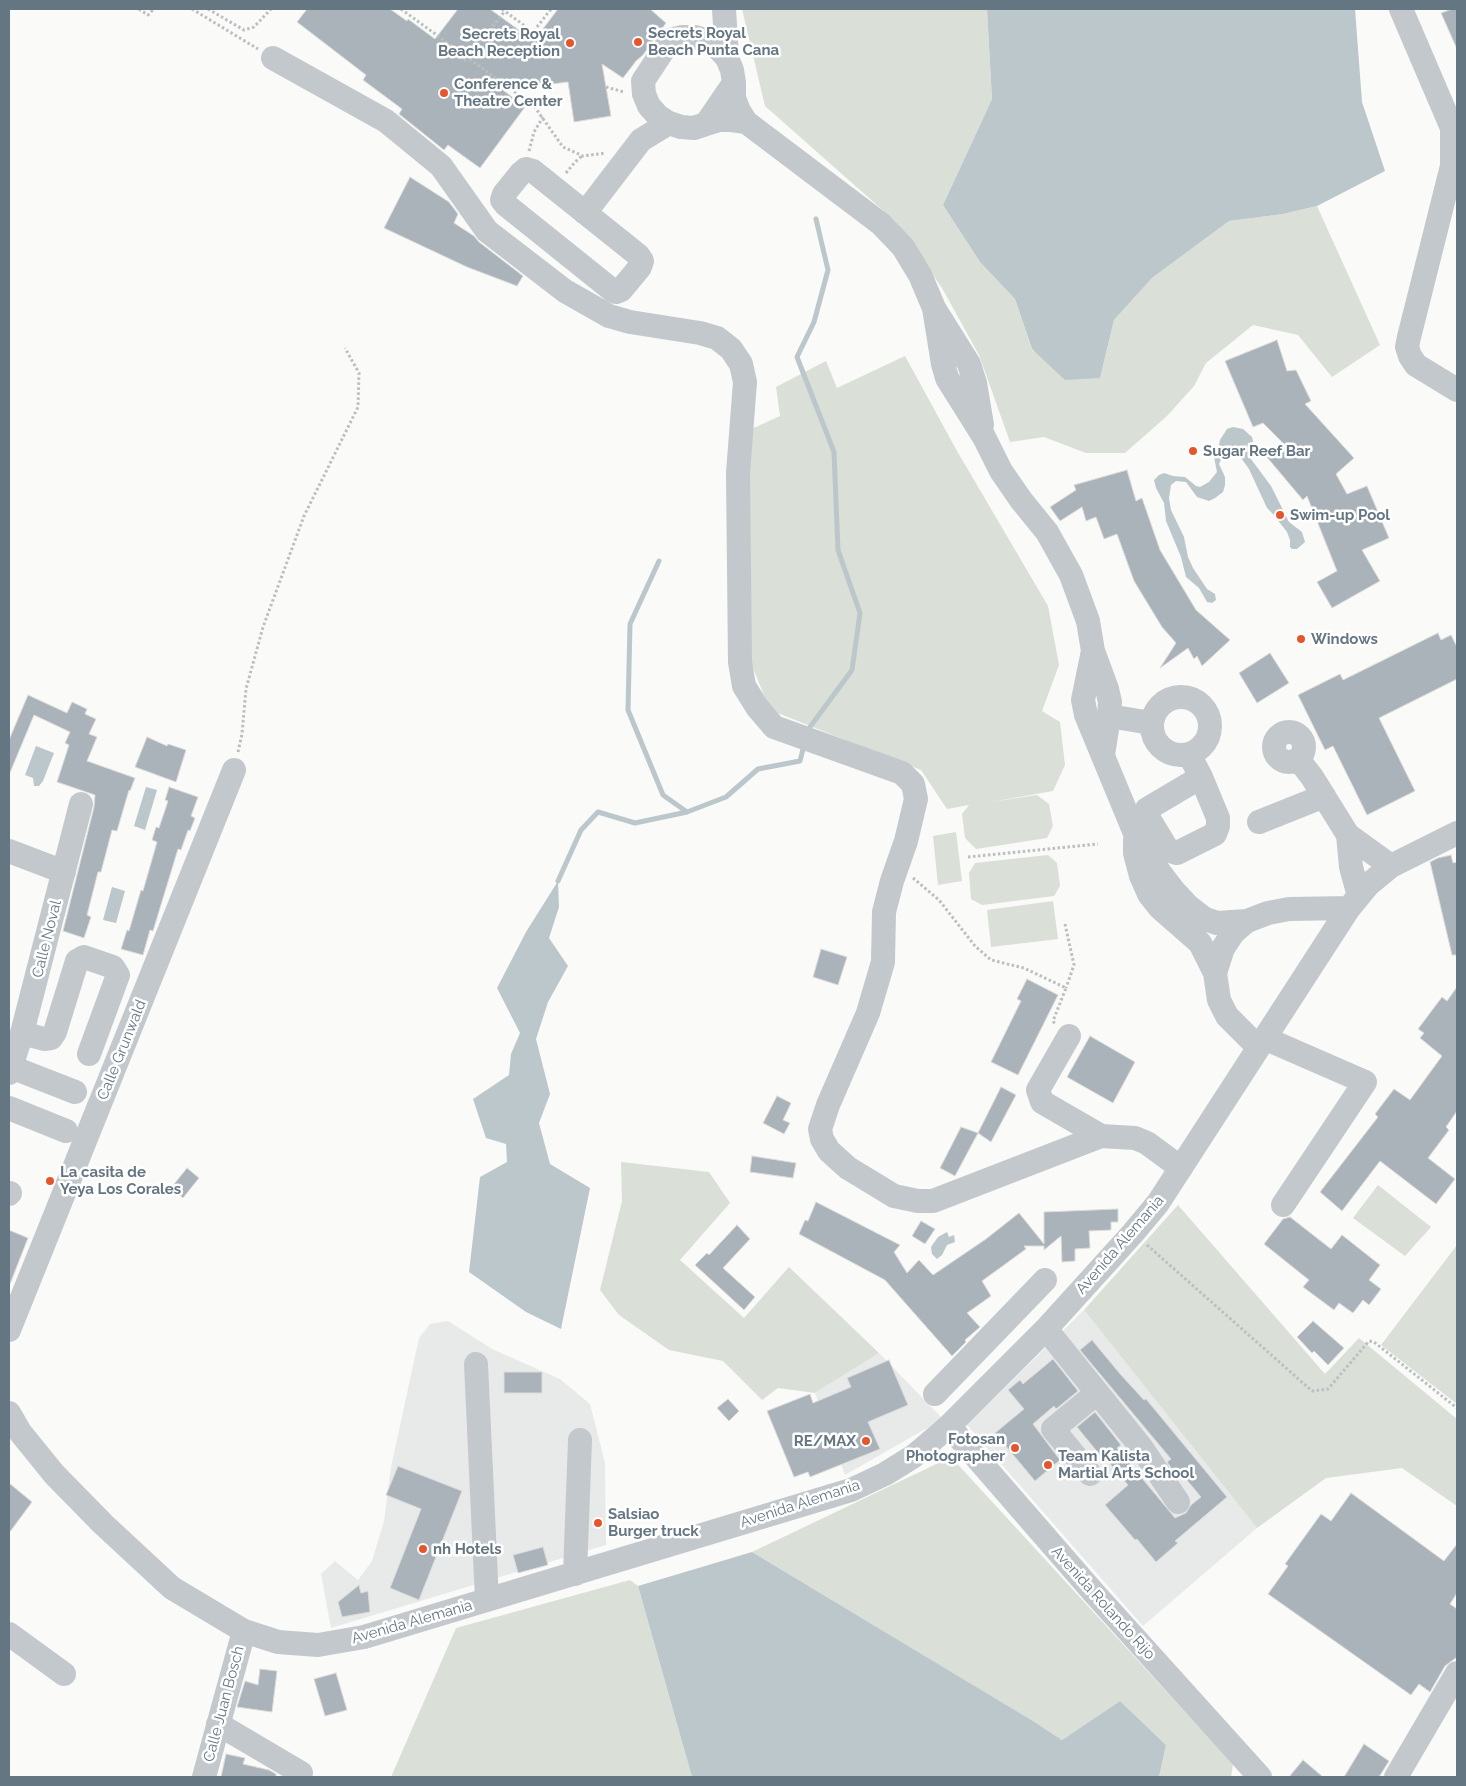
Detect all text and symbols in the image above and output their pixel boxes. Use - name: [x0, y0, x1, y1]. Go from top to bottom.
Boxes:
- place label: Secrets Royal Beach Punta Cana: [648, 24, 779, 59]
- place label: Secrets Royal Beach Reception: [438, 25, 560, 60]
- marker: Secrets Royal Beach Punta Cana: [632, 36, 644, 48]
- marker: Secrets Royal Beach Reception: [564, 37, 576, 49]
- place label: Conference & Theatre Center: [454, 75, 563, 110]
- marker: Conference & Theatre Center: [438, 87, 450, 99]
- place label: Sugar Reef Bar: [1203, 442, 1310, 460]
- marker: Sugar Reef Bar: [1187, 445, 1199, 457]
- place label: Swim-up Pool: [1290, 506, 1390, 524]
- marker: Swim-up Pool: [1274, 509, 1286, 521]
- place label: Windows: [1311, 630, 1378, 648]
- marker: Windows: [1295, 633, 1307, 645]
- street label: Calle Noval: [29, 898, 65, 980]
- street label: Calle Grunwald: [94, 997, 150, 1103]
- place label: La casita de Yeya Los Corales: [60, 1163, 181, 1198]
- marker: La casita de Yeya Los Corales: [44, 1175, 56, 1187]
- street label: Avenida Alemania: [1072, 1192, 1168, 1298]
- place label: Fotosan Photographer: [906, 1430, 1005, 1465]
- place label: RE/MAX: [794, 1432, 856, 1450]
- marker: RE/MAX: [860, 1435, 872, 1447]
- marker: Fotosan Photographer: [1009, 1442, 1021, 1454]
- place label: Team Kalista Martial Arts School: [1058, 1447, 1194, 1482]
- marker: Team Kalista Martial Arts School: [1042, 1459, 1054, 1471]
- street label: Avenida Alemania: [738, 1476, 862, 1532]
- place label: Salsiao Burger truck: [608, 1505, 699, 1540]
- marker: Salsiao Burger truck: [592, 1517, 604, 1529]
- place label: nh Hotels: [433, 1540, 502, 1558]
- marker: nh Hotels: [417, 1543, 429, 1555]
- street label: Avenida Rolando Rijo: [1047, 1543, 1159, 1663]
- street label: Avenida Alemania: [350, 1596, 474, 1648]
- street label: Calle Juan Bosch: [200, 1644, 248, 1764]

